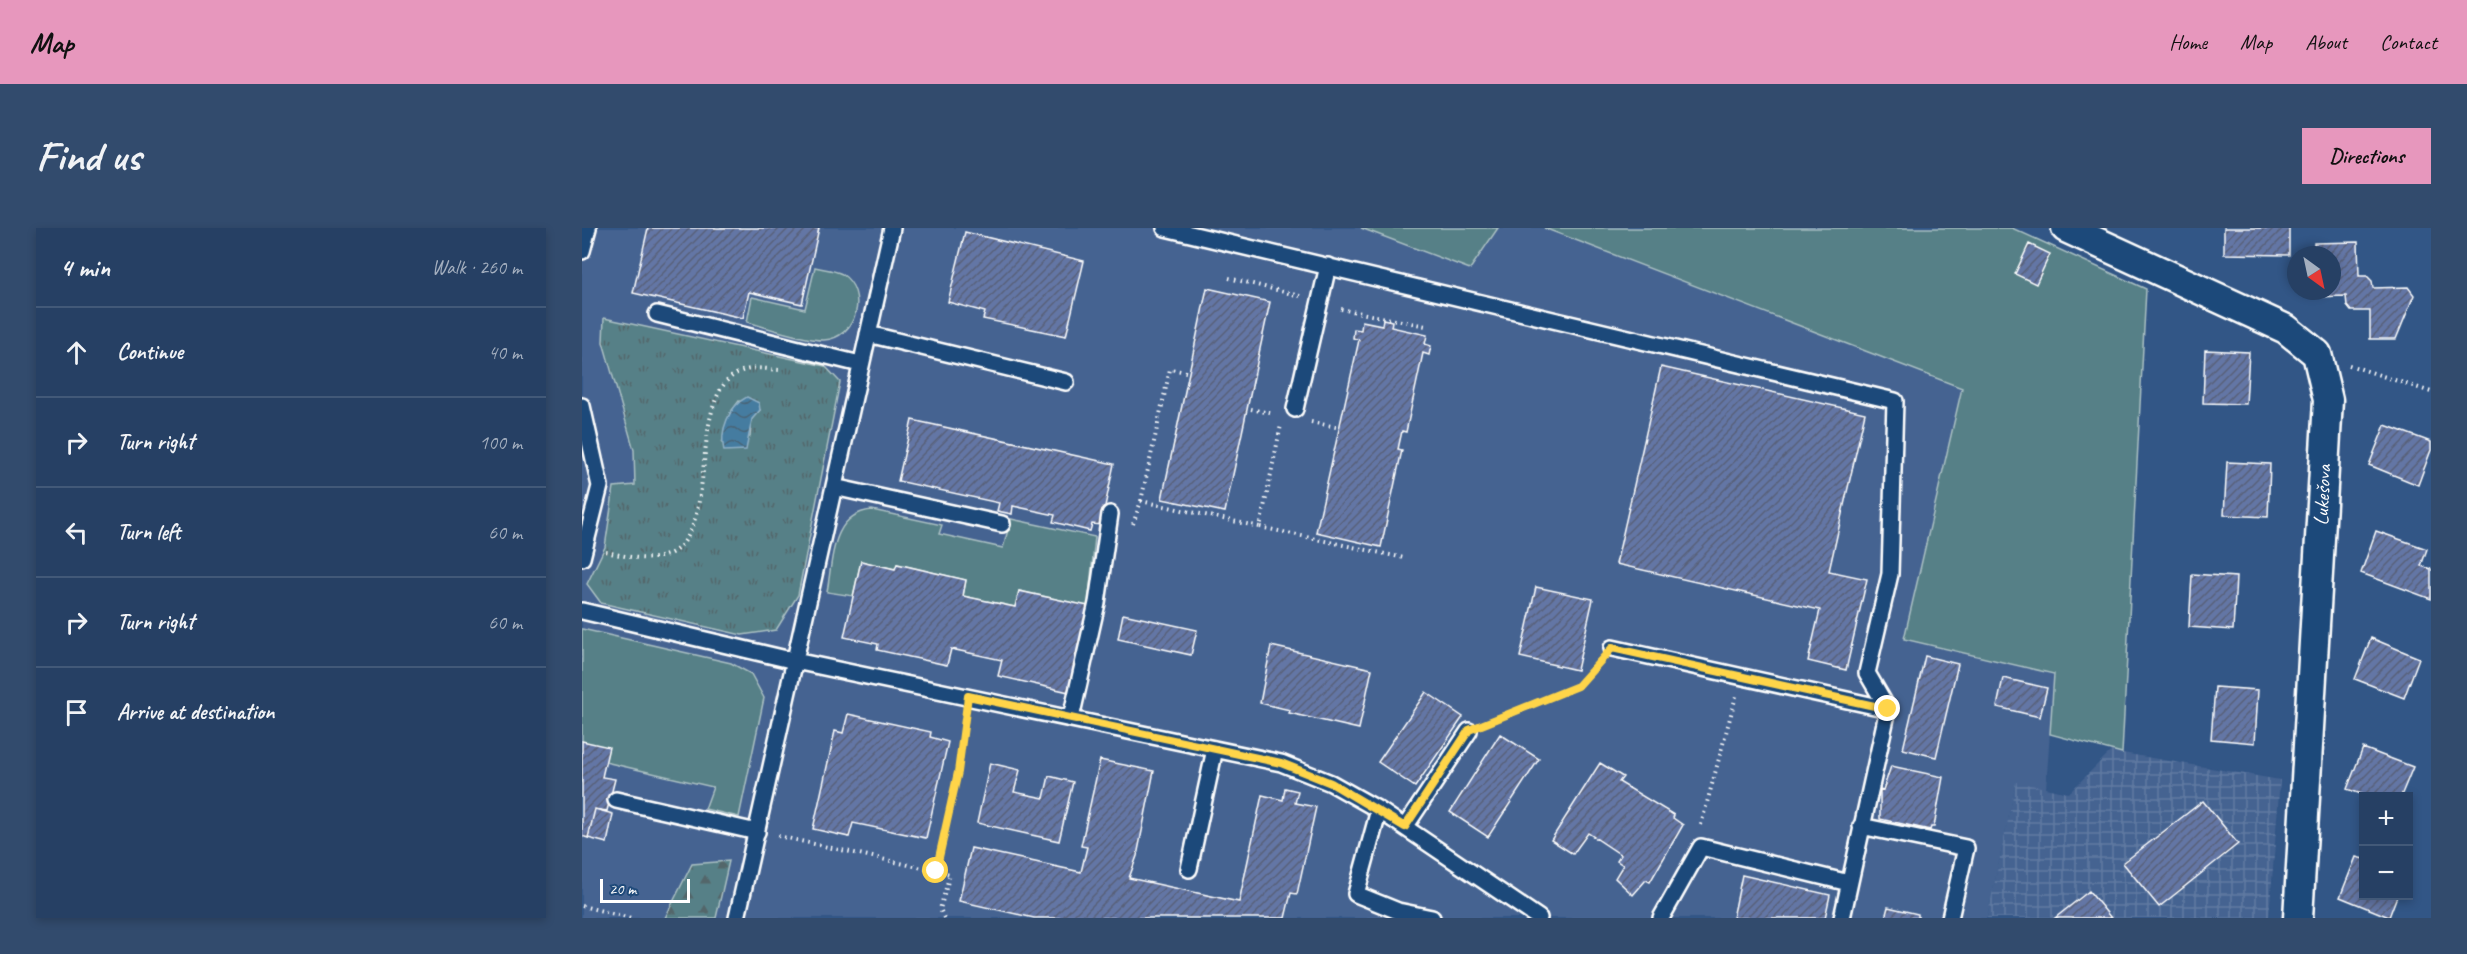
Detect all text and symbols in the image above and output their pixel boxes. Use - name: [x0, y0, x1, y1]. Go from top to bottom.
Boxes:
- text: Map: [30, 25, 73, 60]
- text: Home: [2169, 29, 2207, 55]
- text: Map: [2240, 29, 2272, 55]
- text: About: [2305, 29, 2347, 55]
- text: Contact: [2380, 29, 2437, 55]
- button: Directions: [2302, 128, 2431, 184]
- text: Find us: [36, 130, 141, 183]
- north arrow: [2287, 246, 2341, 300]
- text: 4 min: [60, 251, 110, 284]
- text: Walk · 260 m: [432, 255, 522, 280]
- icon: ahead: [60, 336, 93, 369]
- text: Continue: [117, 338, 183, 366]
- text: 40 m: [488, 340, 522, 365]
- icon: right: [60, 426, 93, 459]
- text: Turn right: [117, 428, 194, 456]
- text: 100 m: [479, 430, 522, 455]
- street label: Lukešova: [2307, 462, 2337, 526]
- icon: left: [60, 516, 93, 549]
- text: Turn left: [117, 518, 181, 546]
- text: 60 m: [488, 520, 522, 545]
- icon: right: [60, 606, 93, 639]
- text: Turn right: [117, 608, 194, 636]
- text: 60 m: [488, 610, 522, 635]
- route end: [1874, 695, 1900, 721]
- icon: arrive: [60, 696, 93, 729]
- text: Arrive at destination: [117, 698, 274, 726]
- map controls: [2359, 792, 2413, 900]
- button: +: [2359, 792, 2413, 846]
- button: −: [2359, 846, 2413, 900]
- route start: [922, 857, 948, 883]
- scale bar: [600, 876, 690, 904]
- text: 20 m: [609, 879, 636, 899]

